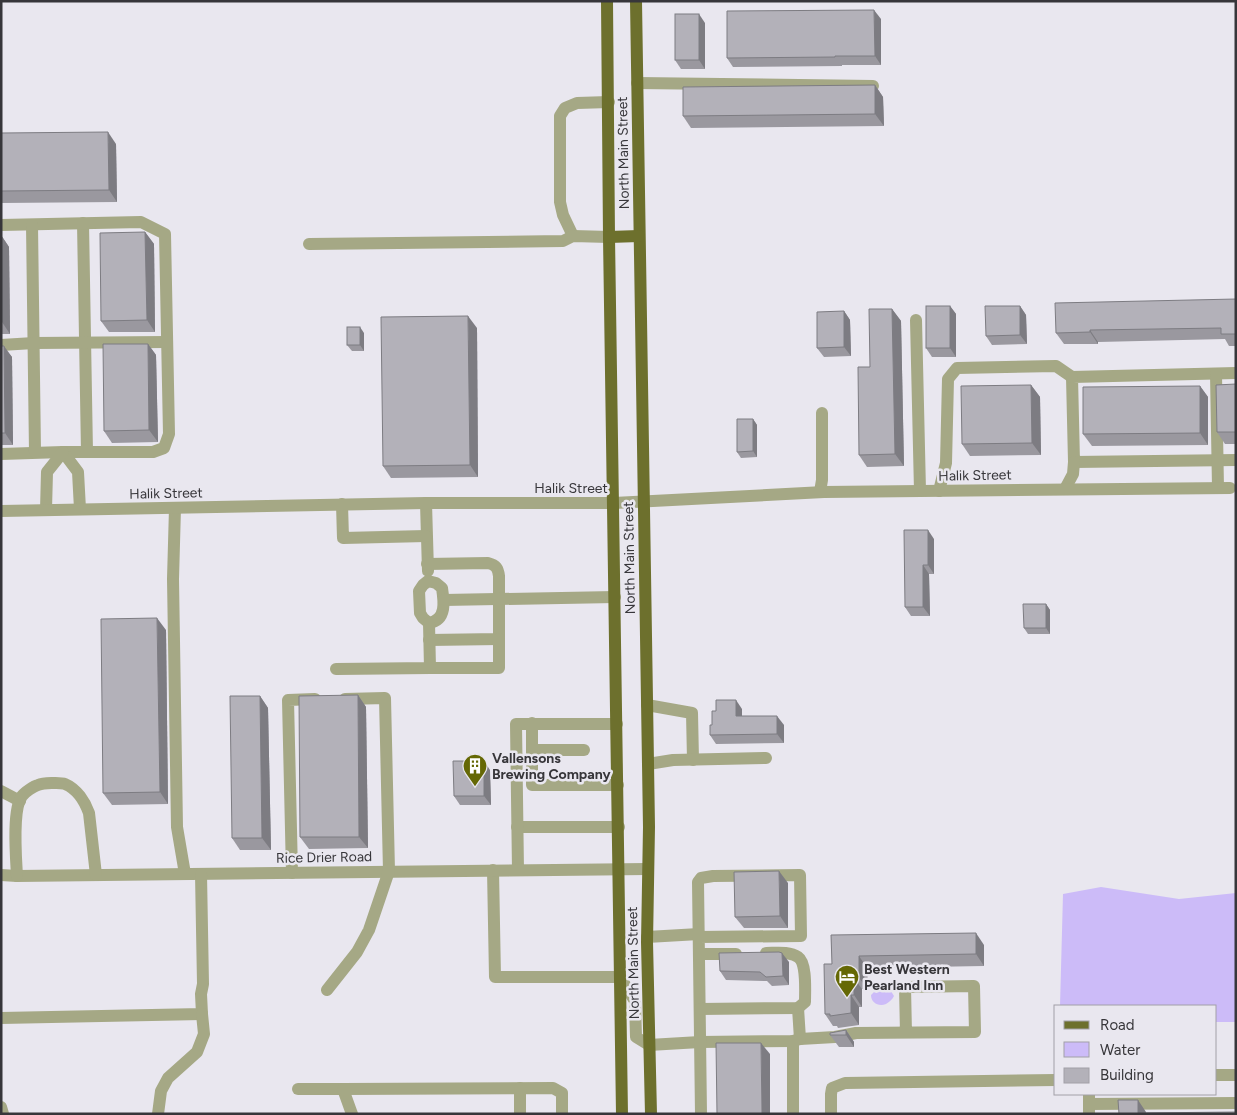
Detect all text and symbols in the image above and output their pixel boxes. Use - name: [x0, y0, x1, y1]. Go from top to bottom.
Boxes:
- street label: North Main Street: [614, 96, 633, 210]
- street label: Halik Street: [938, 466, 1012, 485]
- street label: Halik Street: [534, 480, 608, 497]
- street label: Halik Street: [129, 484, 203, 503]
- street label: North Main Street: [620, 501, 639, 615]
- place label: Vallensons Brewing Company: [492, 750, 612, 783]
- building icon: Vallensons Brewing Company: [462, 753, 488, 787]
- street label: Rice Drier Road: [276, 848, 372, 867]
- street label: North Main Street: [624, 906, 643, 1020]
- place label: Best Western Pearland Inn: [864, 961, 950, 994]
- hotel icon: Best Western Pearland Inn: [834, 964, 860, 998]
- legend: [1054, 1005, 1217, 1095]
- text: Road: [1100, 1016, 1135, 1034]
- text: Water: [1100, 1041, 1140, 1059]
- text: Building: [1100, 1066, 1154, 1084]

